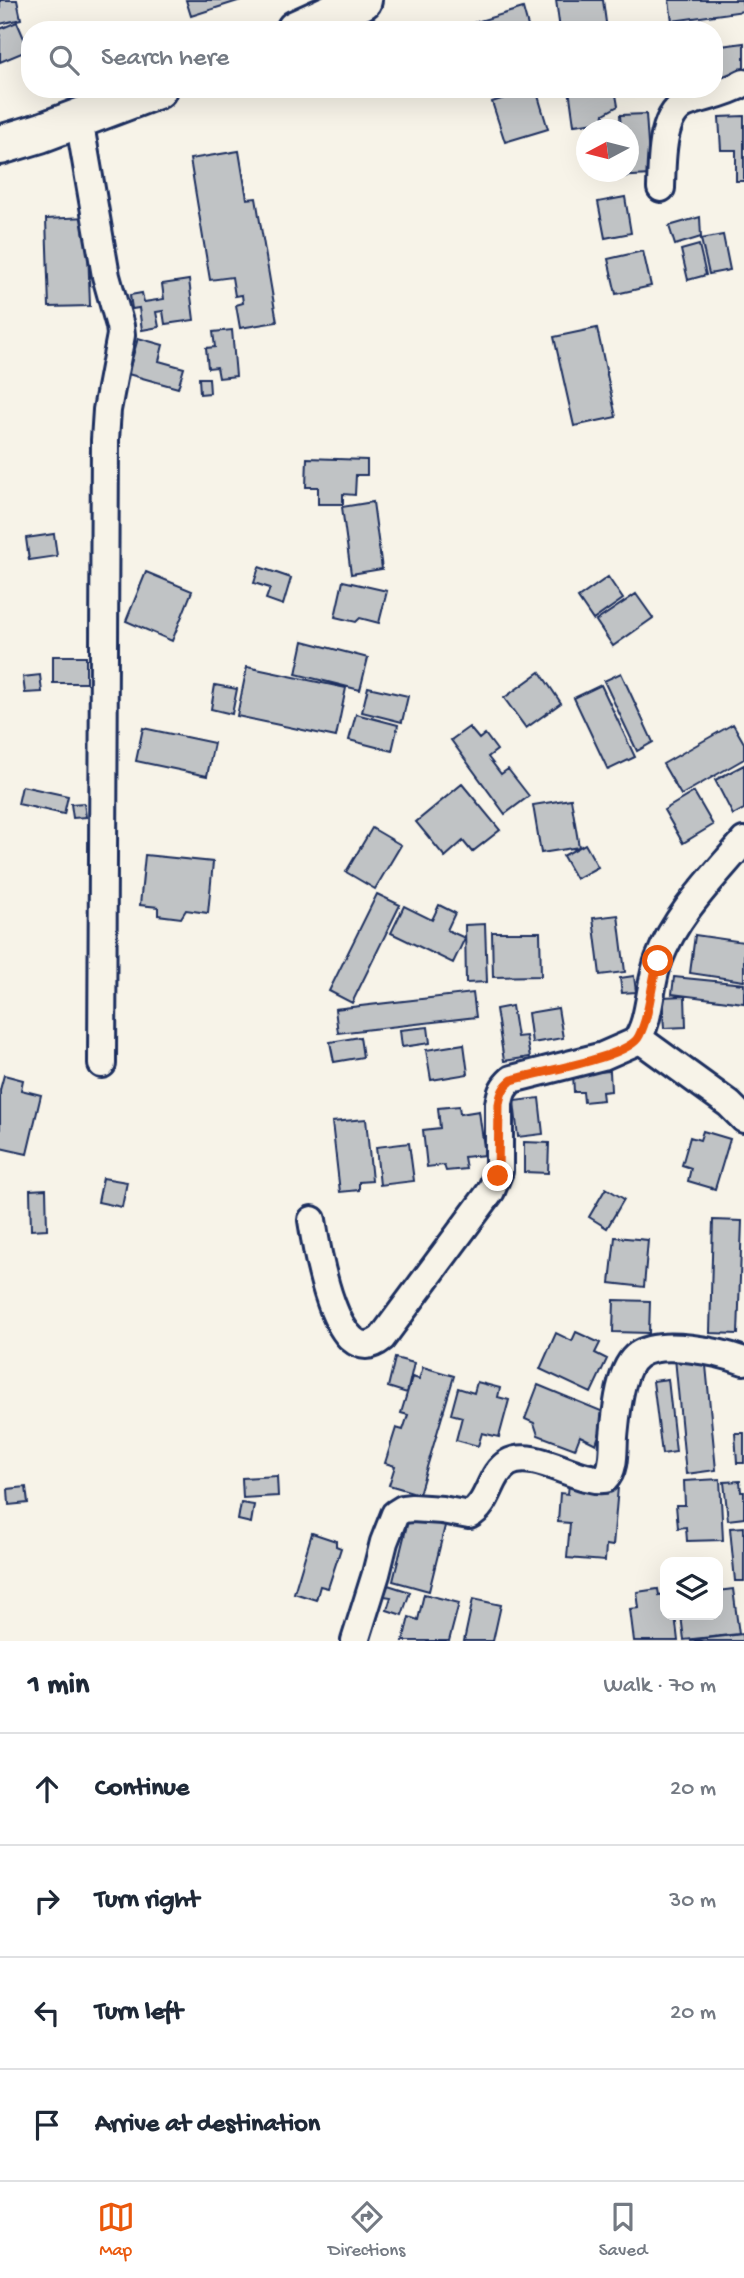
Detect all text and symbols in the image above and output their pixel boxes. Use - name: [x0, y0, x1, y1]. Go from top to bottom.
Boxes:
- search box: [21, 21, 723, 98]
- icon: search: [45, 41, 83, 79]
- text: Search here: [101, 44, 229, 75]
- north arrow: [576, 119, 639, 182]
- route start: [642, 945, 673, 976]
- route end: [482, 1160, 513, 1191]
- map controls: [660, 1557, 723, 1620]
- button: layers: [660, 1557, 723, 1620]
- text: 1 min: [28, 1669, 89, 1704]
- text: Walk · 70 m: [603, 1673, 716, 1700]
- icon: ahead: [28, 1770, 66, 1808]
- text: Continue: [95, 1774, 189, 1805]
- text: 20 m: [670, 1776, 716, 1803]
- icon: right: [28, 1882, 66, 1920]
- text: Turn right: [95, 1886, 199, 1917]
- text: 30 m: [669, 1888, 716, 1915]
- icon: left: [28, 1994, 66, 2032]
- text: Turn left: [95, 1998, 183, 2029]
- text: 20 m: [670, 2000, 716, 2027]
- icon: arrive: [28, 2106, 66, 2144]
- text: Arrive at destination: [95, 2110, 320, 2141]
- tab: Map: [97, 2198, 135, 2263]
- tab: Directions: [328, 2198, 405, 2263]
- tab: Saved: [599, 2198, 647, 2263]

